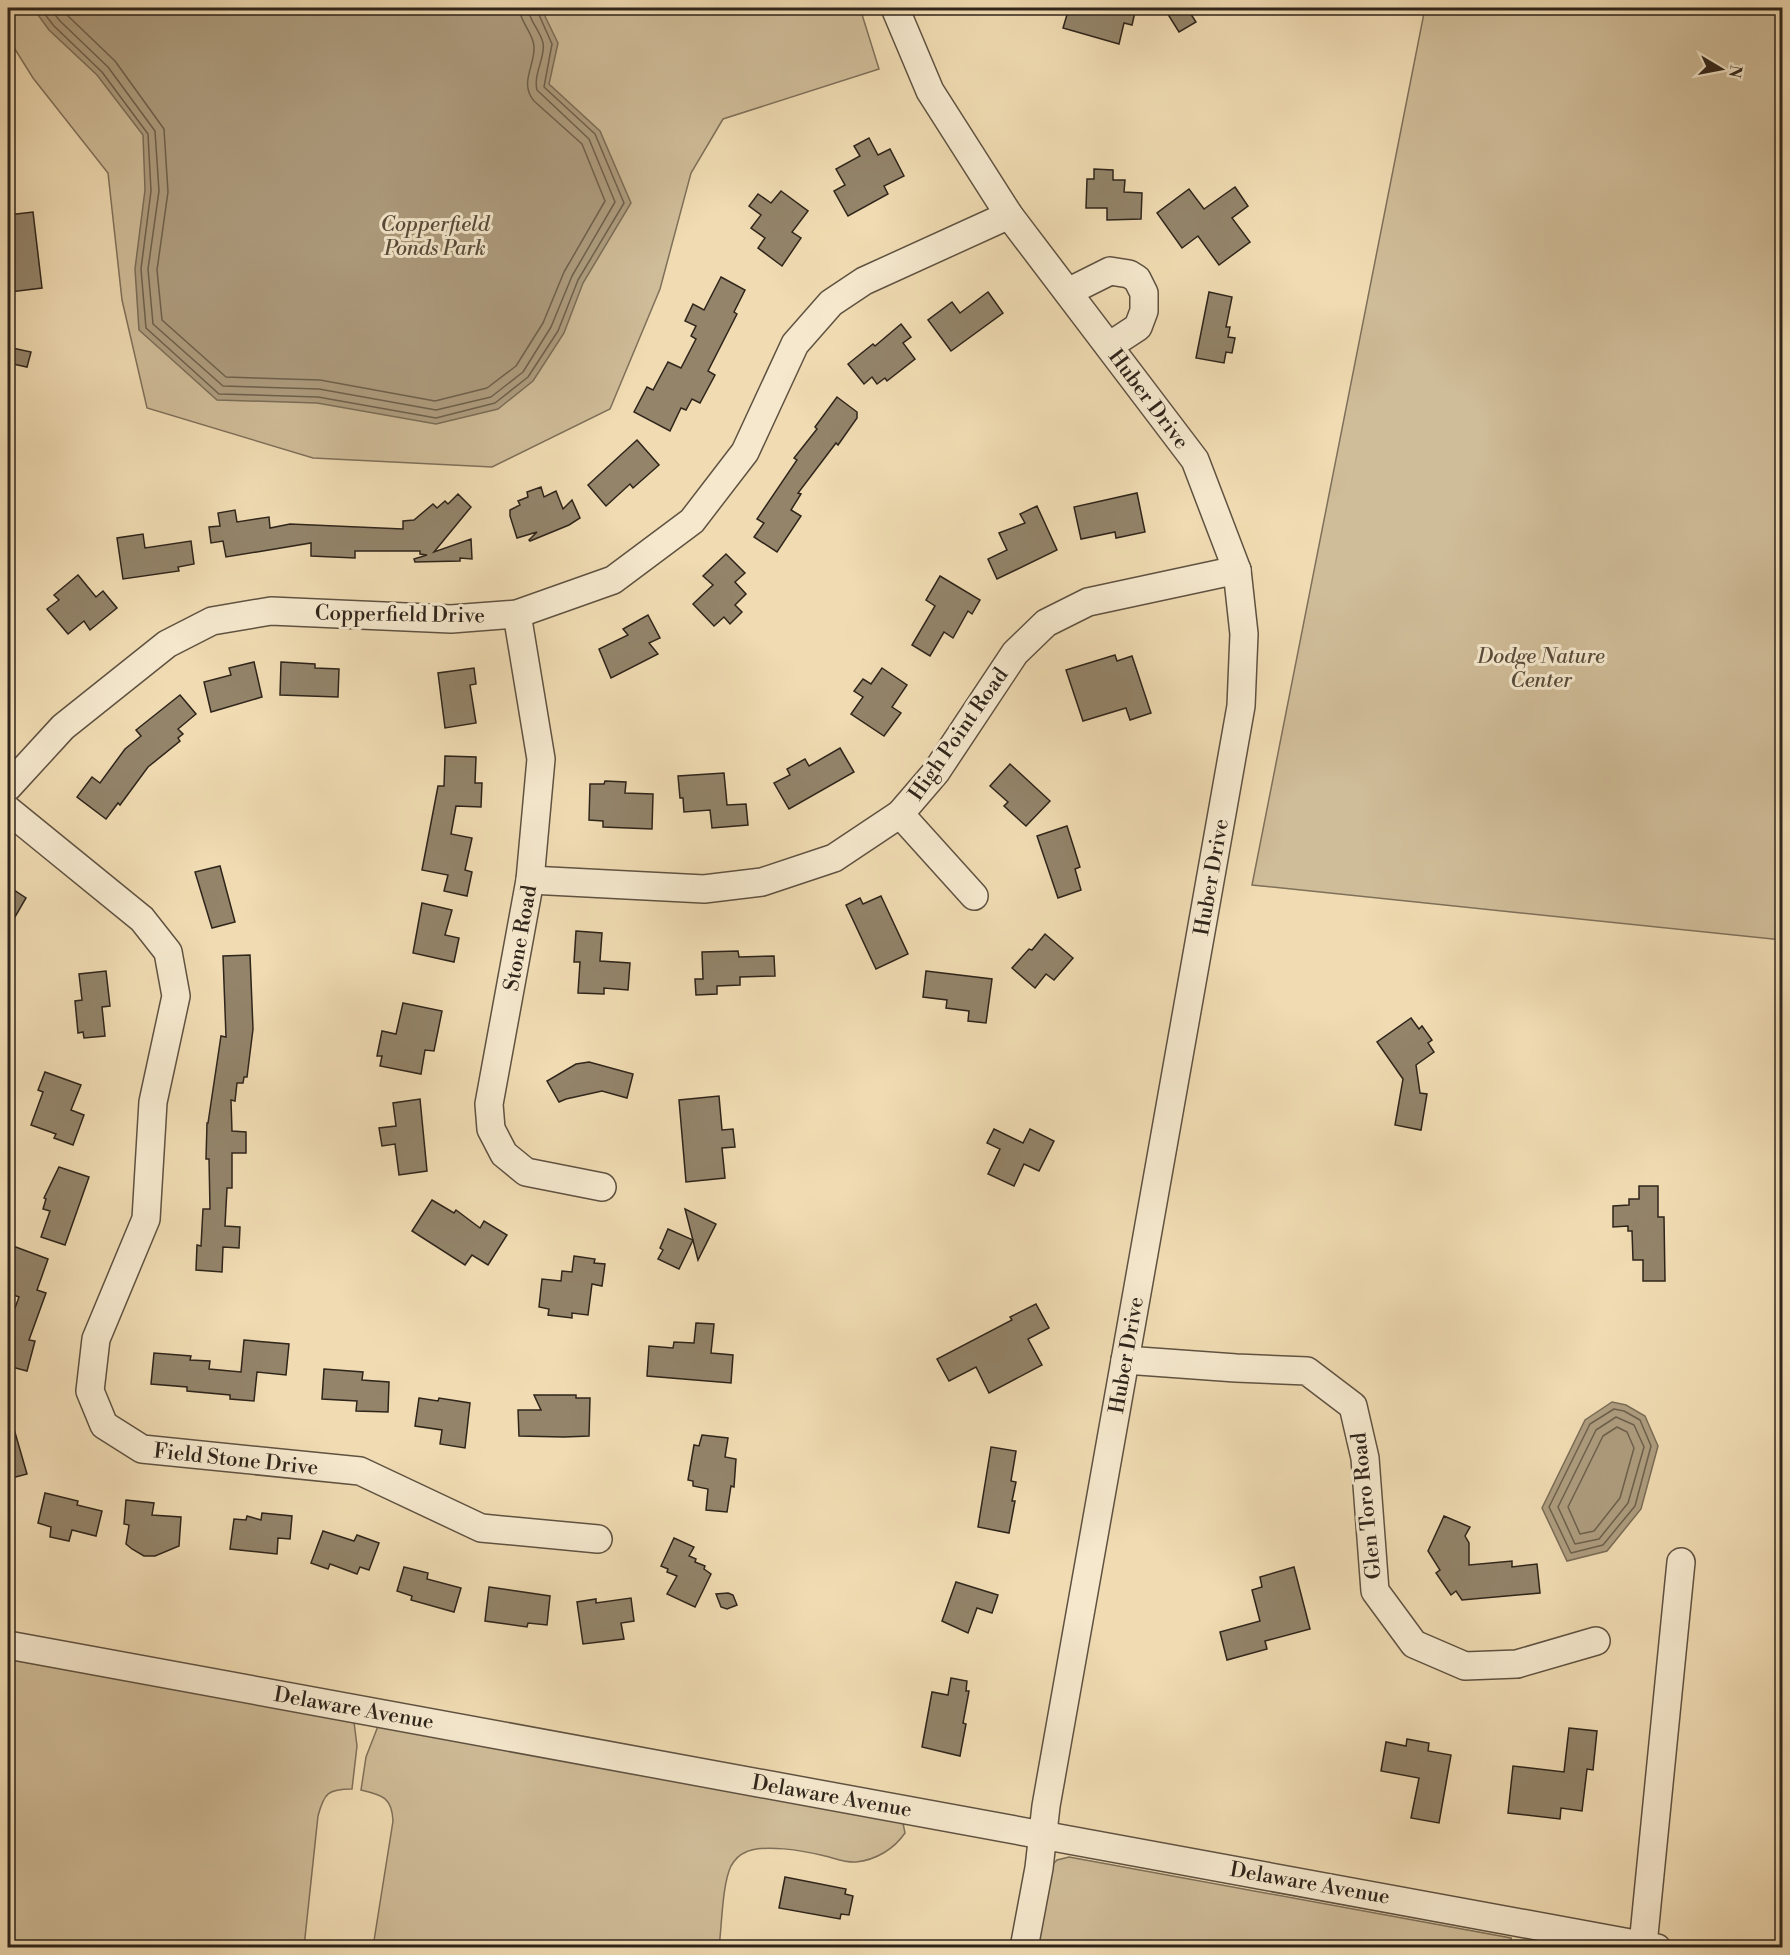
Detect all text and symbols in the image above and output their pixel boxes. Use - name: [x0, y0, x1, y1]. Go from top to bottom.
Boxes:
- north arrow: [1691, 39, 1751, 99]
- text: N: [1724, 63, 1746, 80]
- park label: Copperfield Ponds Park: [380, 212, 491, 262]
- street label: Huber Drive: [1102, 345, 1194, 455]
- street label: Copperfield Drive: [315, 601, 485, 629]
- park label: Dodge Nature Center: [1476, 644, 1605, 694]
- street label: High Point Road: [903, 663, 1014, 806]
- street label: Huber Drive: [1189, 817, 1235, 938]
- street label: Stone Road: [499, 883, 543, 993]
- street label: Huber Drive: [1104, 1295, 1150, 1416]
- street label: Glen Toro Road: [1346, 1431, 1388, 1581]
- street label: Field Stone Drive: [152, 1438, 320, 1482]
- street label: Delaware Avenue: [272, 1682, 436, 1736]
- street label: Delaware Avenue: [750, 1770, 914, 1824]
- street label: Delaware Avenue: [1228, 1857, 1392, 1911]

